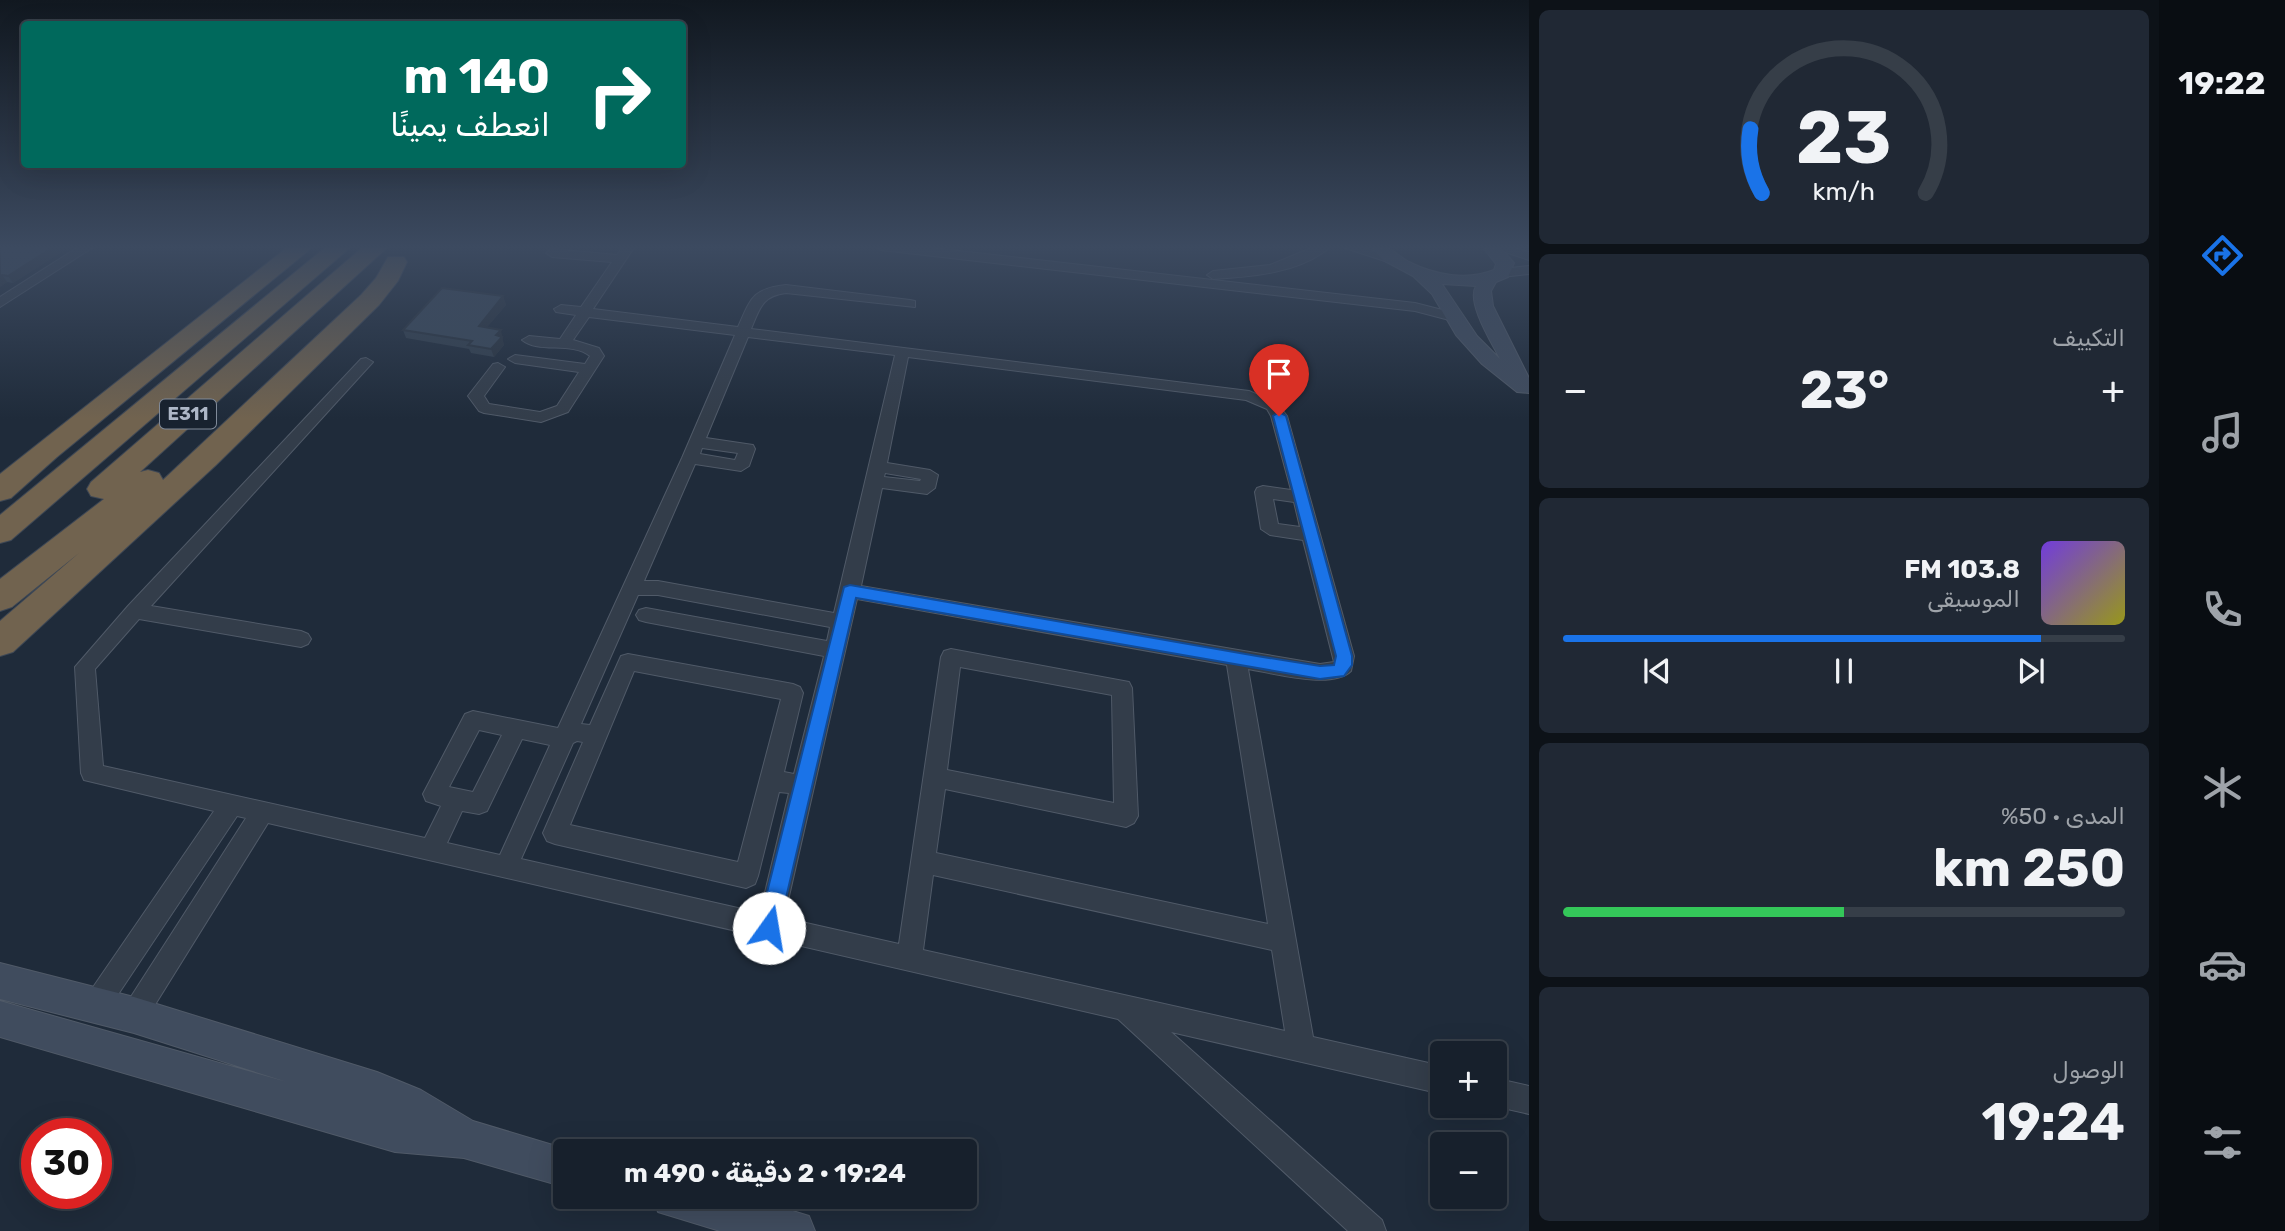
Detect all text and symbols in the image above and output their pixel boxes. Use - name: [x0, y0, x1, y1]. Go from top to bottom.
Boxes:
- text: 140 m: [404, 47, 550, 105]
- icon: right: [574, 49, 665, 140]
- text: 19:22: [2178, 64, 2266, 102]
- text: 23: [1796, 95, 1892, 181]
- text: انعطف يمينًا: [390, 106, 550, 144]
- text: km/h: [1813, 177, 1875, 206]
- icon: directions: [2198, 231, 2247, 280]
- text: التكييف: [2052, 324, 2125, 352]
- pin: [1249, 344, 1309, 416]
- icon: arrive: [1260, 355, 1298, 393]
- text: 23°: [1800, 359, 1889, 421]
- text: −: [1563, 367, 1588, 413]
- text: +: [2101, 367, 2125, 413]
- road number: E311: [160, 400, 216, 428]
- icon: music: [2198, 408, 2247, 457]
- text: 103.8 FM: [1904, 554, 2020, 585]
- text: الموسيقى: [1927, 585, 2020, 613]
- icon: phone: [2198, 585, 2247, 634]
- icon: previous: [1638, 652, 1676, 690]
- icon: pause: [1825, 652, 1863, 690]
- icon: next: [2012, 652, 2050, 690]
- icon: climate: [2198, 763, 2247, 812]
- text: المدى · 50%: [2001, 802, 2125, 830]
- text: 250 km: [1933, 837, 2125, 899]
- position arrow: [732, 891, 806, 965]
- icon: car: [2198, 940, 2247, 989]
- map controls: [1430, 1041, 1507, 1209]
- button: +: [1430, 1041, 1507, 1118]
- text: الوصول: [2053, 1056, 2125, 1084]
- text: 19:24: [1982, 1091, 2125, 1153]
- speed limit sign: 30: [21, 1118, 112, 1209]
- icon: filters: [2198, 1118, 2247, 1167]
- button: −: [1430, 1132, 1507, 1209]
- text: 19:24 · 2 دقيقة · 490 m: [624, 1158, 906, 1189]

